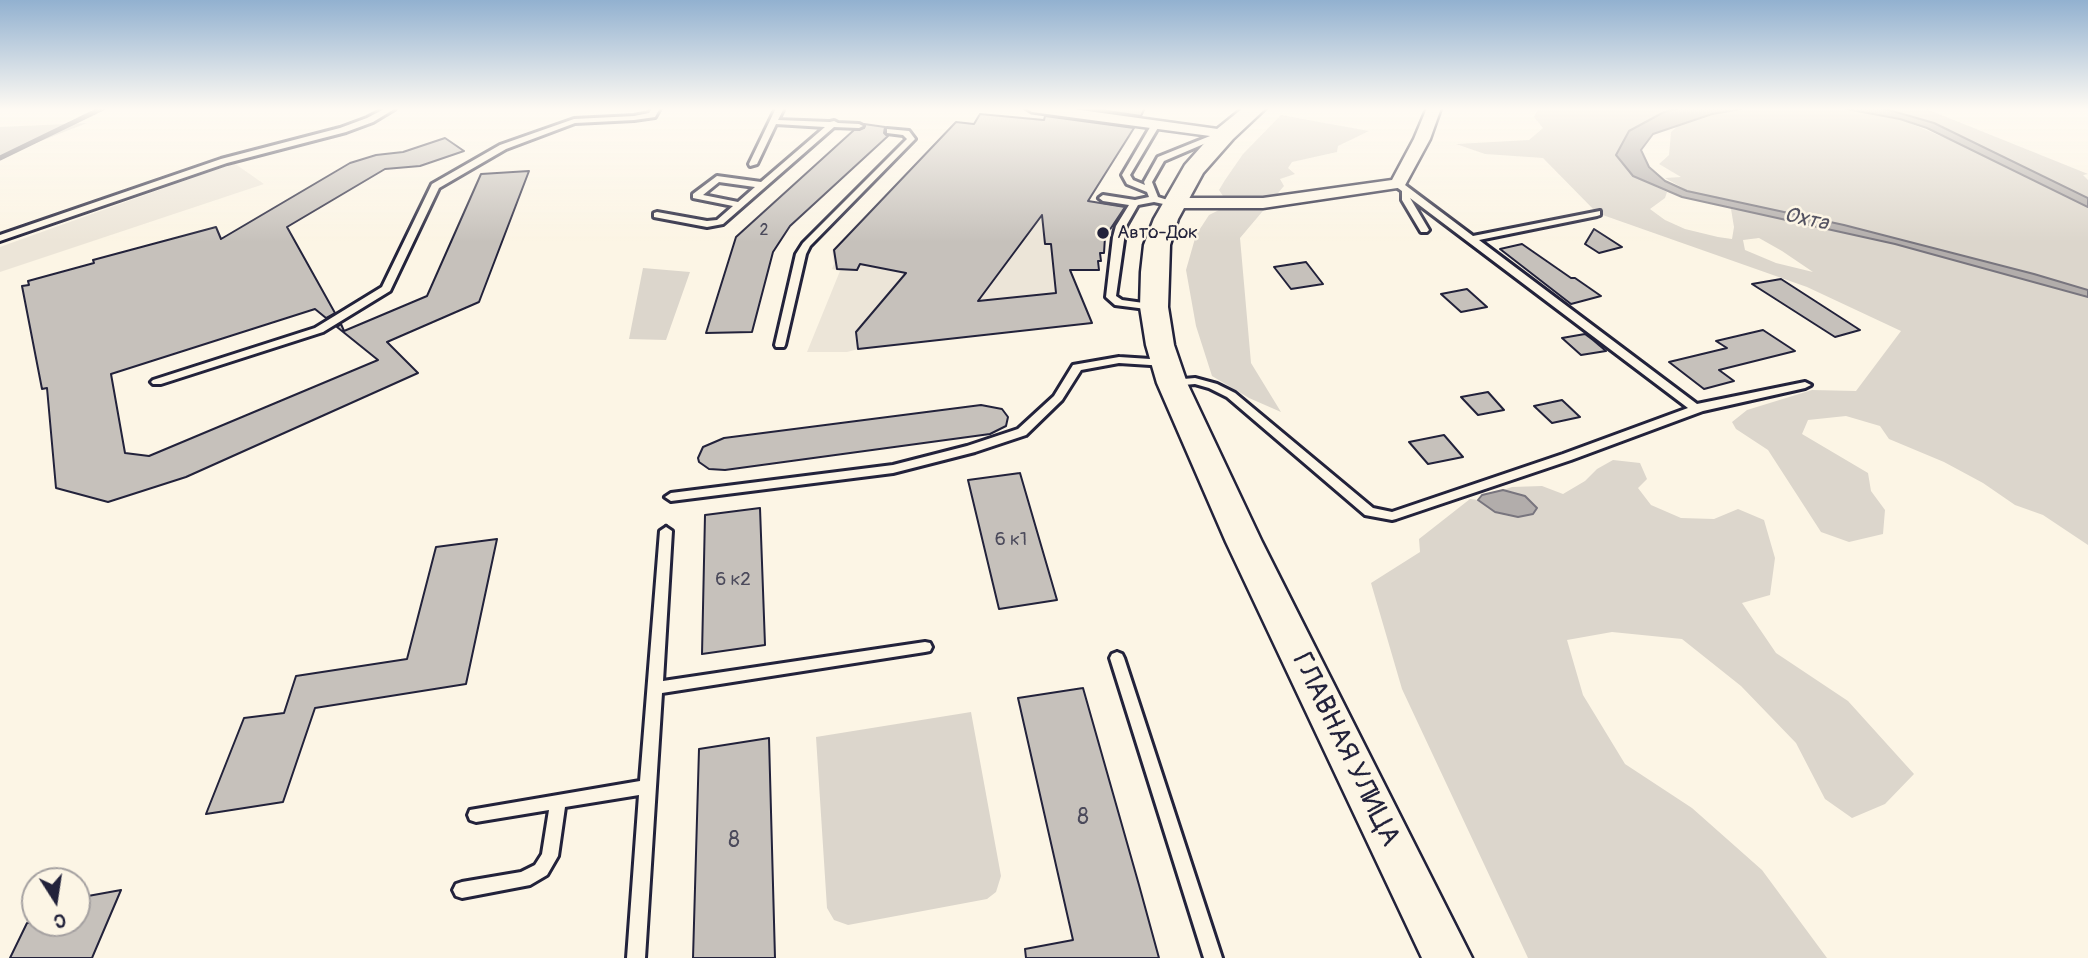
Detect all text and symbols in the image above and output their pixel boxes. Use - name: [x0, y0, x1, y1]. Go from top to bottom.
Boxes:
- water label: Охта: [1782, 203, 1830, 237]
- house number: 2: [760, 221, 768, 241]
- place label: Авто-Док: [1117, 222, 1198, 244]
- marker: Авто-Док: [1095, 225, 1111, 241]
- house number: 6 к1: [995, 529, 1027, 551]
- house number: 6 к2: [715, 569, 751, 591]
- street label: ГЛАВНАЯ УЛИЦА: [1284, 648, 1406, 852]
- house number: 8: [1077, 804, 1089, 832]
- house number: 8: [728, 827, 740, 855]
- north arrow: [21, 867, 91, 937]
- text: С: [52, 908, 68, 934]

